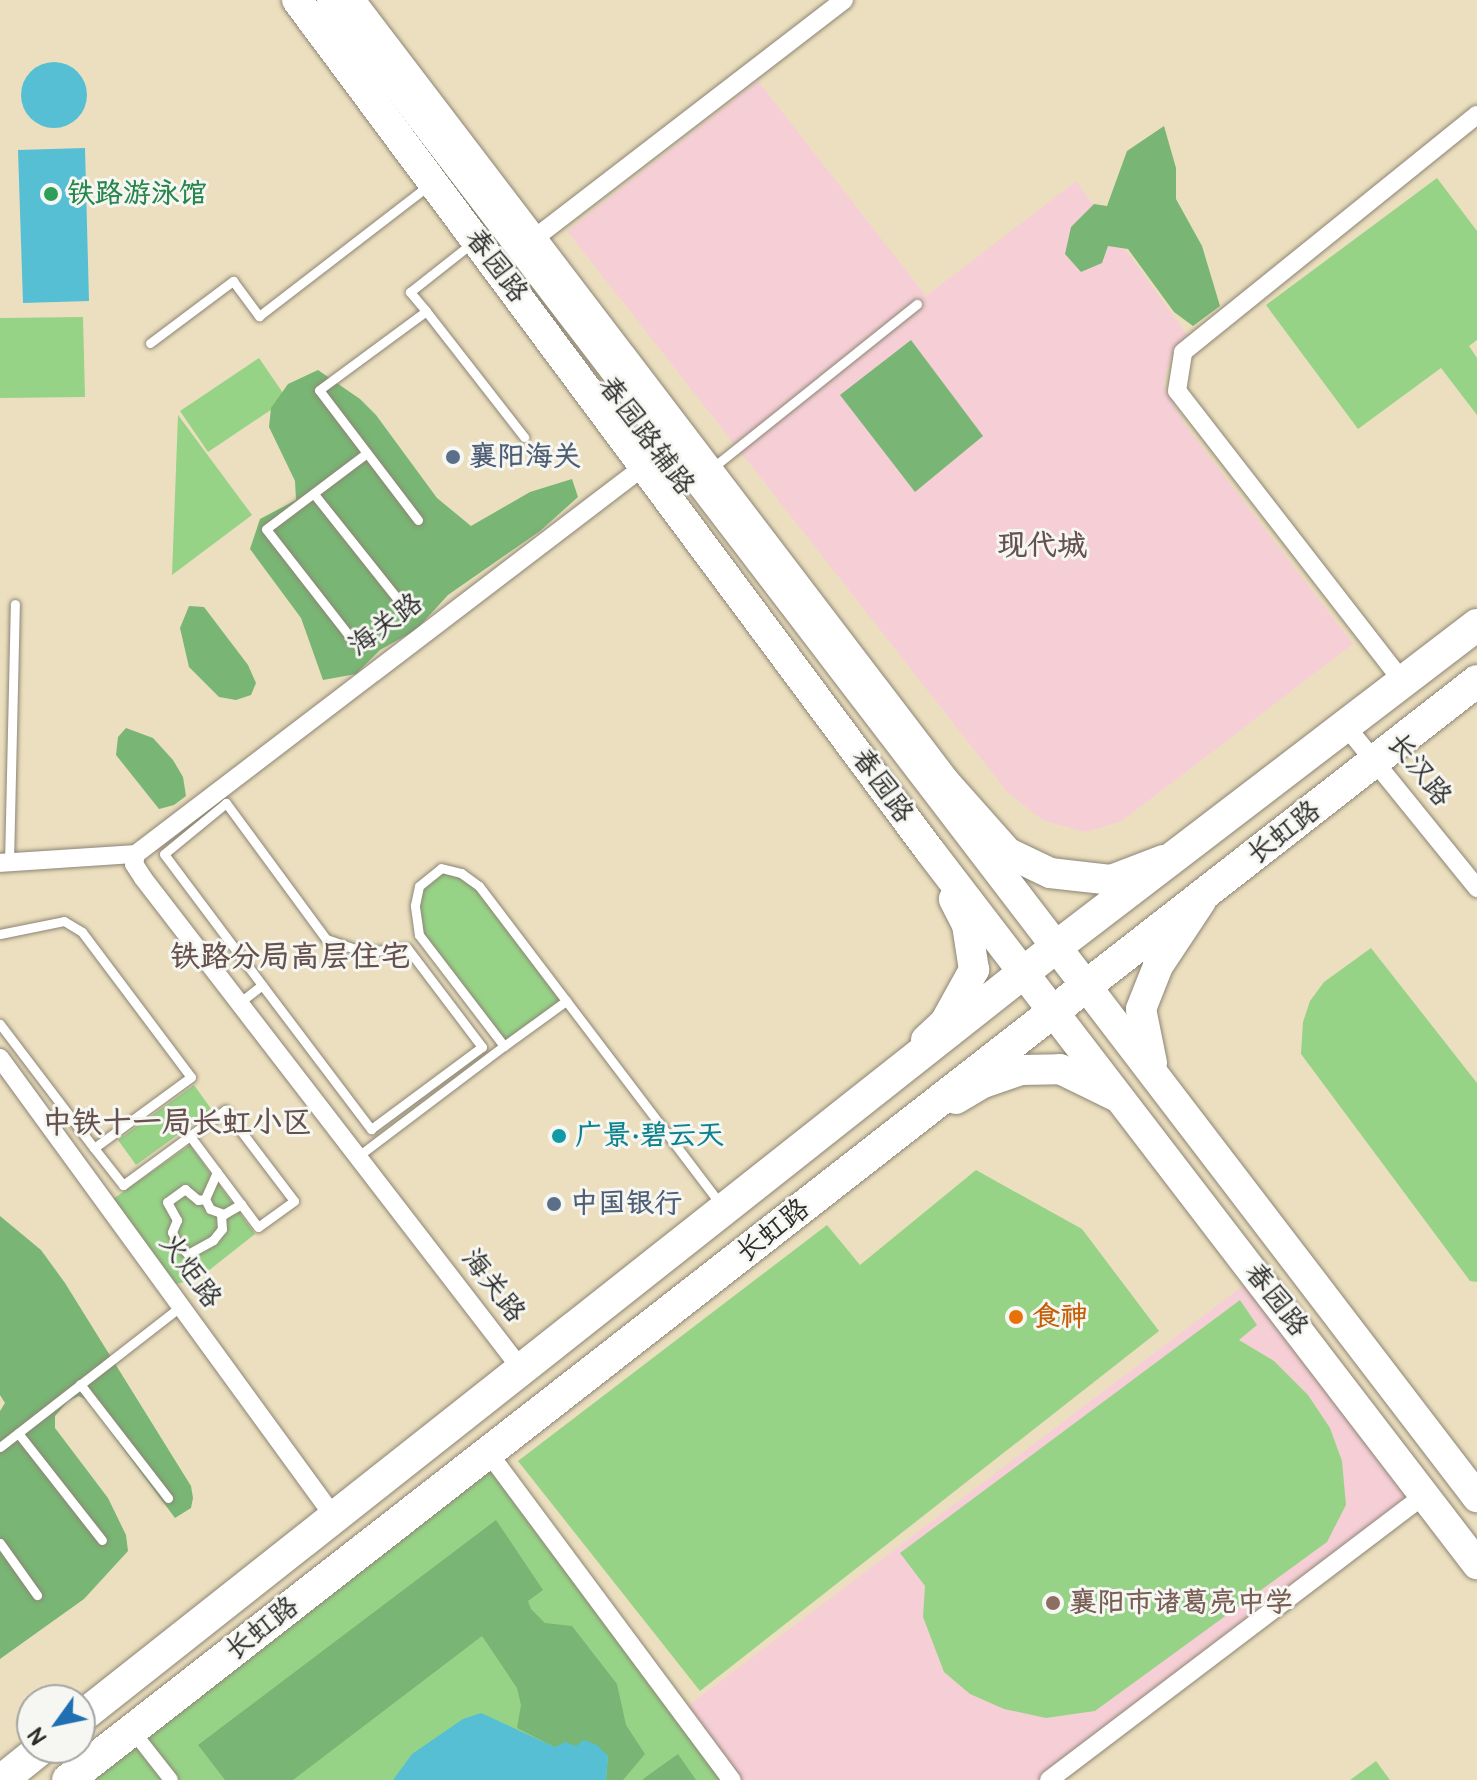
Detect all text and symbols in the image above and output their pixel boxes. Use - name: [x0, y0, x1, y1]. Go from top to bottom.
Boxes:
- place label: 铁路游泳馆: [67, 177, 207, 211]
- marker: 铁路游泳馆: [42, 185, 60, 203]
- street label: 春园路: [457, 222, 535, 310]
- street label: 春园路辅路: [590, 370, 702, 502]
- place label: 襄阳海关: [469, 440, 581, 474]
- marker: 襄阳海关: [444, 448, 462, 466]
- district label: 现代城: [997, 528, 1087, 564]
- street label: 海关路: [342, 586, 430, 664]
- street label: 长汉路: [1380, 727, 1458, 813]
- street label: 春园路: [844, 742, 920, 830]
- street label: 长虹路: [1241, 794, 1327, 872]
- district label: 铁路分局高层住宅: [170, 939, 410, 975]
- district label: 中铁十一局长虹小区: [42, 1105, 312, 1141]
- place label: 广景·碧云天: [575, 1119, 724, 1153]
- marker: 广景·碧云天: [550, 1127, 568, 1145]
- place label: 中国银行: [570, 1187, 682, 1221]
- street label: 长虹路: [730, 1192, 816, 1270]
- marker: 中国银行: [545, 1195, 563, 1213]
- street label: 火炬路: [152, 1227, 228, 1315]
- street label: 海关路: [454, 1243, 532, 1329]
- street label: 春园路: [1237, 1257, 1315, 1343]
- place label: 食神: [1032, 1300, 1088, 1334]
- marker: 食神: [1007, 1308, 1025, 1326]
- place label: 襄阳市诸葛亮中学: [1069, 1586, 1293, 1620]
- street label: 长虹路: [219, 1590, 305, 1668]
- marker: 襄阳市诸葛亮中学: [1044, 1594, 1062, 1612]
- north arrow: [16, 1684, 96, 1764]
- text: N: [22, 1722, 53, 1750]

